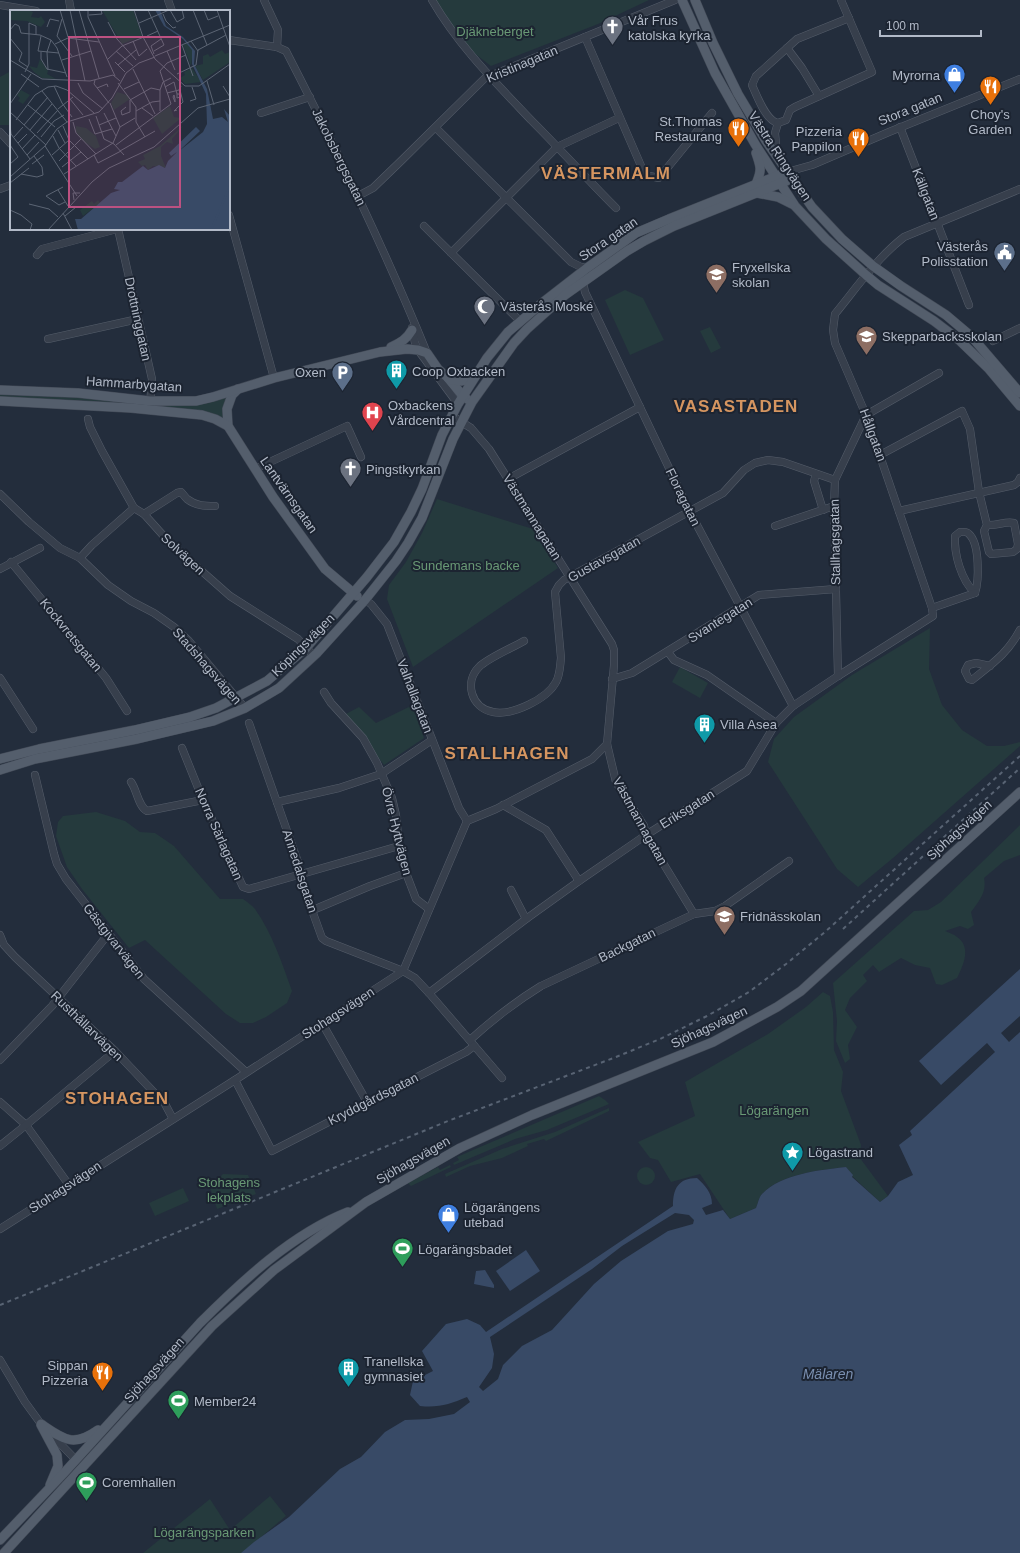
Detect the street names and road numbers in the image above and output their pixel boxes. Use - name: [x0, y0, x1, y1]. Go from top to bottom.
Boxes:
- street label: Kristinagatan: [484, 42, 560, 86]
- street label: Stora gatan: [876, 89, 944, 129]
- street label: Jakobsbergsgatan: [309, 106, 369, 208]
- street label: Västra Ringvägen: [746, 109, 814, 203]
- street label: Källgatan: [909, 166, 943, 222]
- street label: Stora gatan: [576, 214, 640, 264]
- street label: Drottninggatan: [122, 276, 154, 362]
- street label: Hammarbygatan: [86, 373, 182, 395]
- street label: Hållgatan: [857, 407, 889, 463]
- street label: Lantvärnsgatan: [257, 454, 321, 536]
- street label: Floragatan: [663, 466, 703, 528]
- street label: Västmannagatan: [500, 471, 564, 563]
- street label: Stallhagsgatan: [827, 499, 843, 585]
- street label: Solvägen: [158, 530, 208, 578]
- street label: Gustavsgatan: [565, 533, 643, 585]
- street label: Svantegatan: [685, 594, 755, 646]
- street label: Kockvretsgatan: [37, 595, 105, 675]
- street label: Köpingsvägen: [269, 611, 337, 679]
- street label: Stadshagsvägen: [170, 625, 244, 707]
- street label: Valhallagatan: [394, 657, 436, 735]
- street label: Västmannagatan: [610, 774, 670, 868]
- street label: Övre Hyttvägen: [379, 785, 415, 877]
- street label: Norra Särlagatan: [192, 786, 246, 882]
- street label: Eriksgatan: [657, 786, 717, 832]
- street label: Sjöhagsvägen: [923, 797, 995, 863]
- street label: Annedalsgatan: [279, 827, 321, 915]
- street label: Gästgivarvägen: [80, 901, 148, 981]
- street label: Backgatan: [596, 925, 658, 965]
- street label: Stohagsvägen: [299, 984, 377, 1042]
- street label: Rusthållarvägen: [48, 988, 126, 1064]
- street label: Sjöhagsvägen: [668, 1003, 750, 1051]
- street label: Kryddgårdsgatan: [325, 1070, 421, 1128]
- street label: Sjöhagsvägen: [374, 1133, 452, 1187]
- street label: Stohagsvägen: [26, 1158, 104, 1216]
- street label: Sjöhagsvägen: [121, 1334, 187, 1406]

